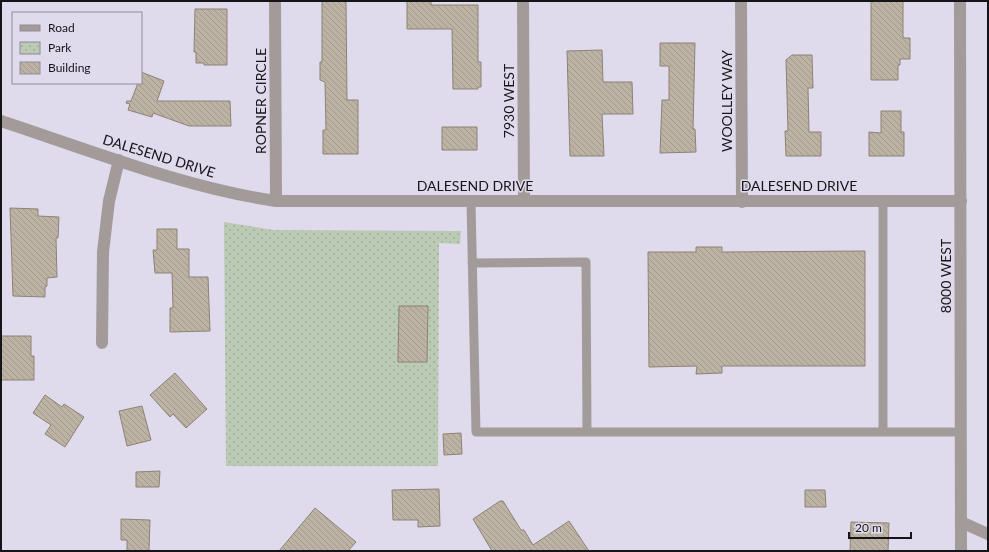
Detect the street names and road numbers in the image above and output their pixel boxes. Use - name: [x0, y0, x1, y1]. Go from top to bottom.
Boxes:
- street label: ROPNER CIRCLE: [252, 48, 269, 154]
- street label: WOOLLEY WAY: [718, 50, 735, 152]
- street label: 7930 WEST: [500, 63, 517, 138]
- street label: DALESEND DRIVE: [101, 130, 217, 181]
- street label: DALESEND DRIVE: [417, 177, 533, 194]
- street label: DALESEND DRIVE: [741, 177, 857, 194]
- street label: 8000 WEST: [937, 238, 954, 313]

